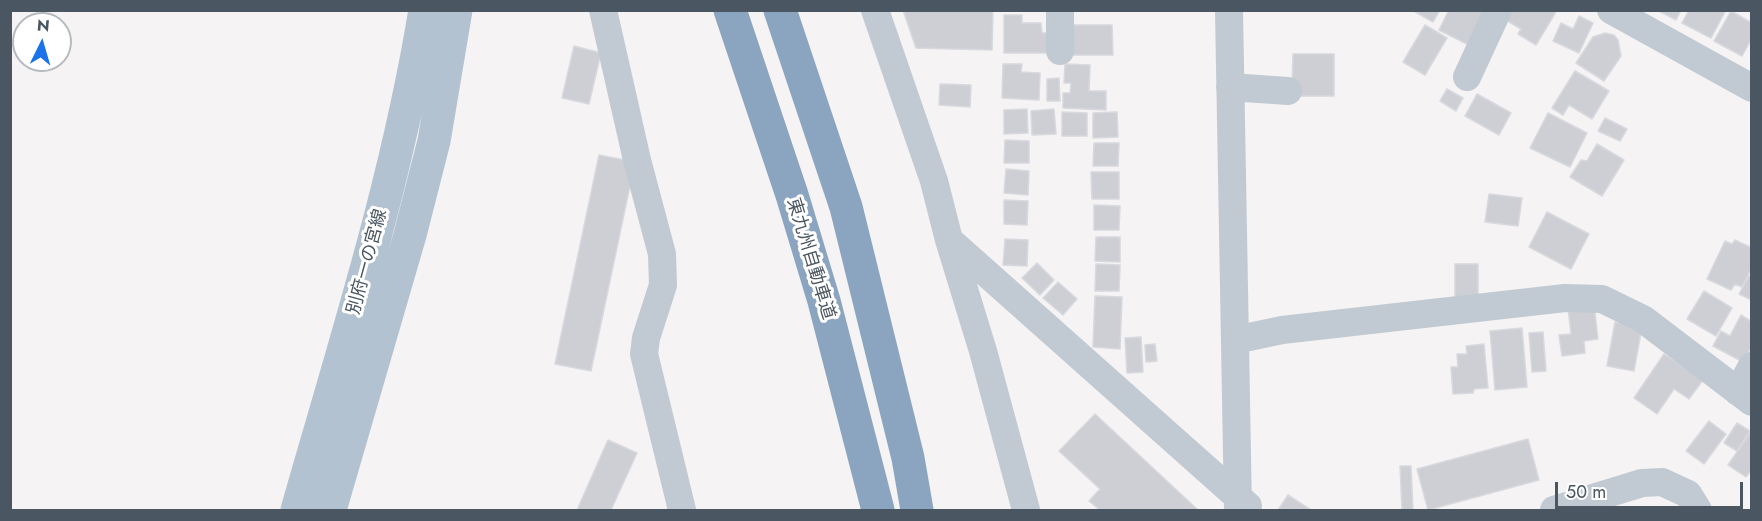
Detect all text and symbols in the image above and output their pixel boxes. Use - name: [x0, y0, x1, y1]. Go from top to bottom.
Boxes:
- north arrow: [12, 12, 72, 72]
- text: N: [36, 14, 51, 38]
- street label: 東九州自動車道: [781, 196, 839, 322]
- street label: 別府一の宮線: [344, 207, 392, 317]
- scale bar: [1558, 470, 1746, 508]
- text: 50 m: [1566, 479, 1606, 505]

